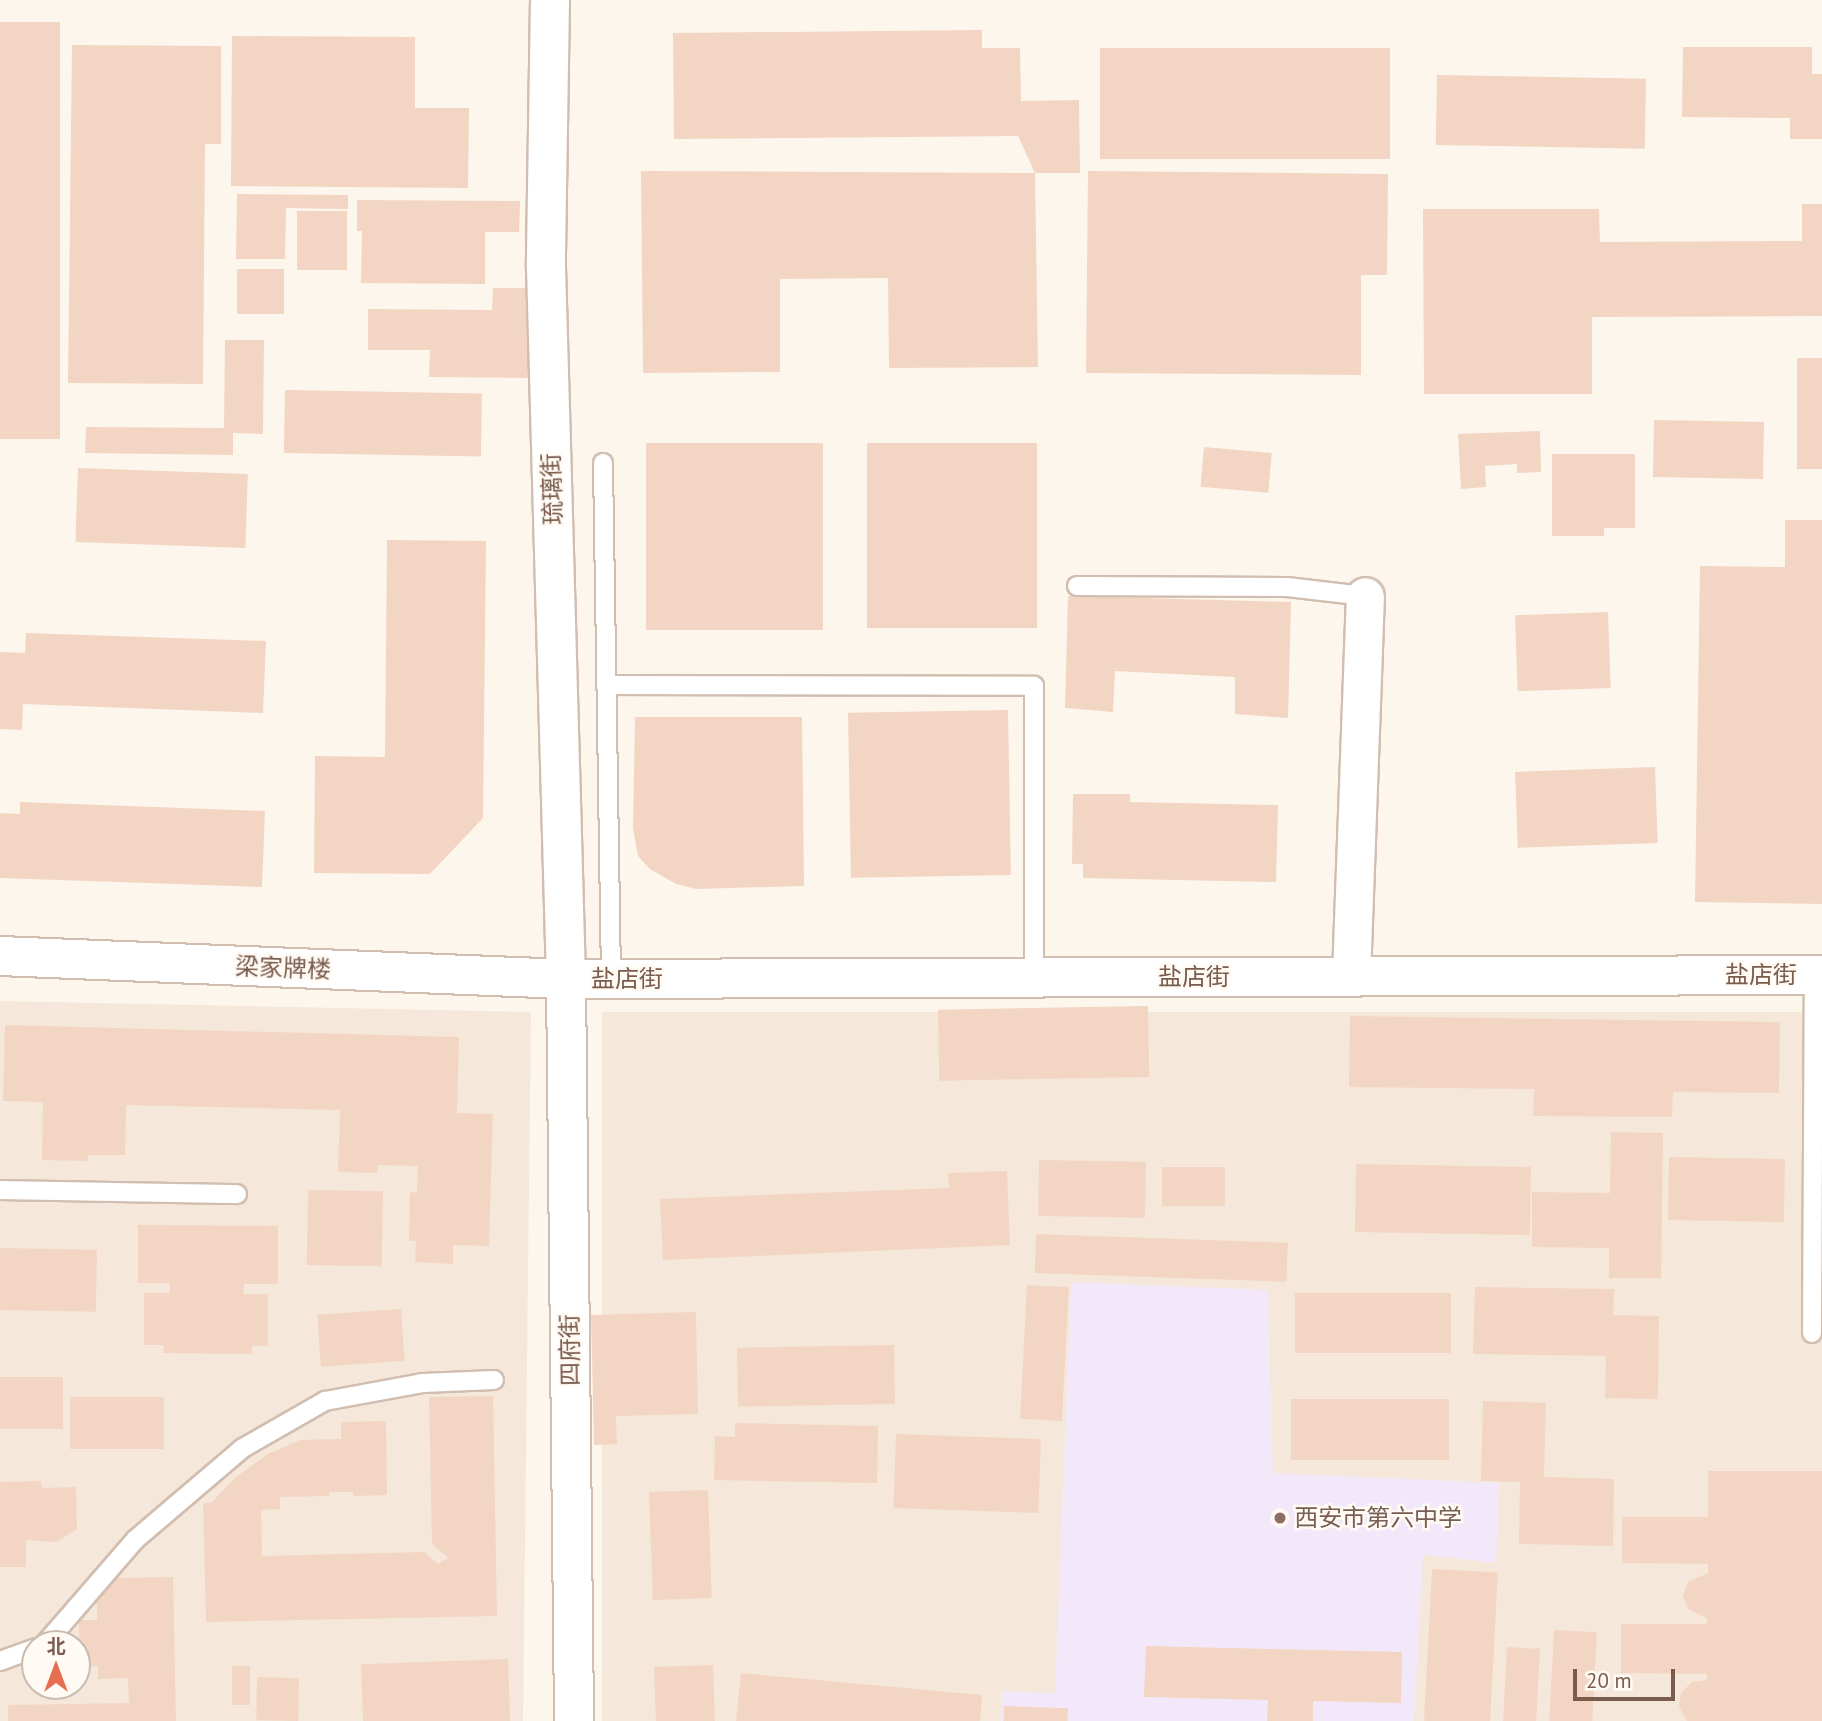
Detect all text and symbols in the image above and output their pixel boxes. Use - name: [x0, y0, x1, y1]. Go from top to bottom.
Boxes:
- street label: 琉璃街: [536, 453, 568, 525]
- street label: 梁家牌楼: [235, 952, 331, 984]
- street label: 盐店街: [1725, 961, 1797, 989]
- street label: 盐店街: [1158, 963, 1230, 991]
- street label: 盐店街: [591, 965, 663, 993]
- street label: 四府街: [555, 1314, 585, 1386]
- place label: 西安市第六中学: [1294, 1504, 1462, 1532]
- marker: 西安市第六中学: [1272, 1510, 1288, 1526]
- north arrow: [21, 1630, 91, 1700]
- text: 北: [46, 1634, 66, 1658]
- scale bar: [1577, 1654, 1678, 1698]
- text: 20 m: [1586, 1667, 1632, 1694]

